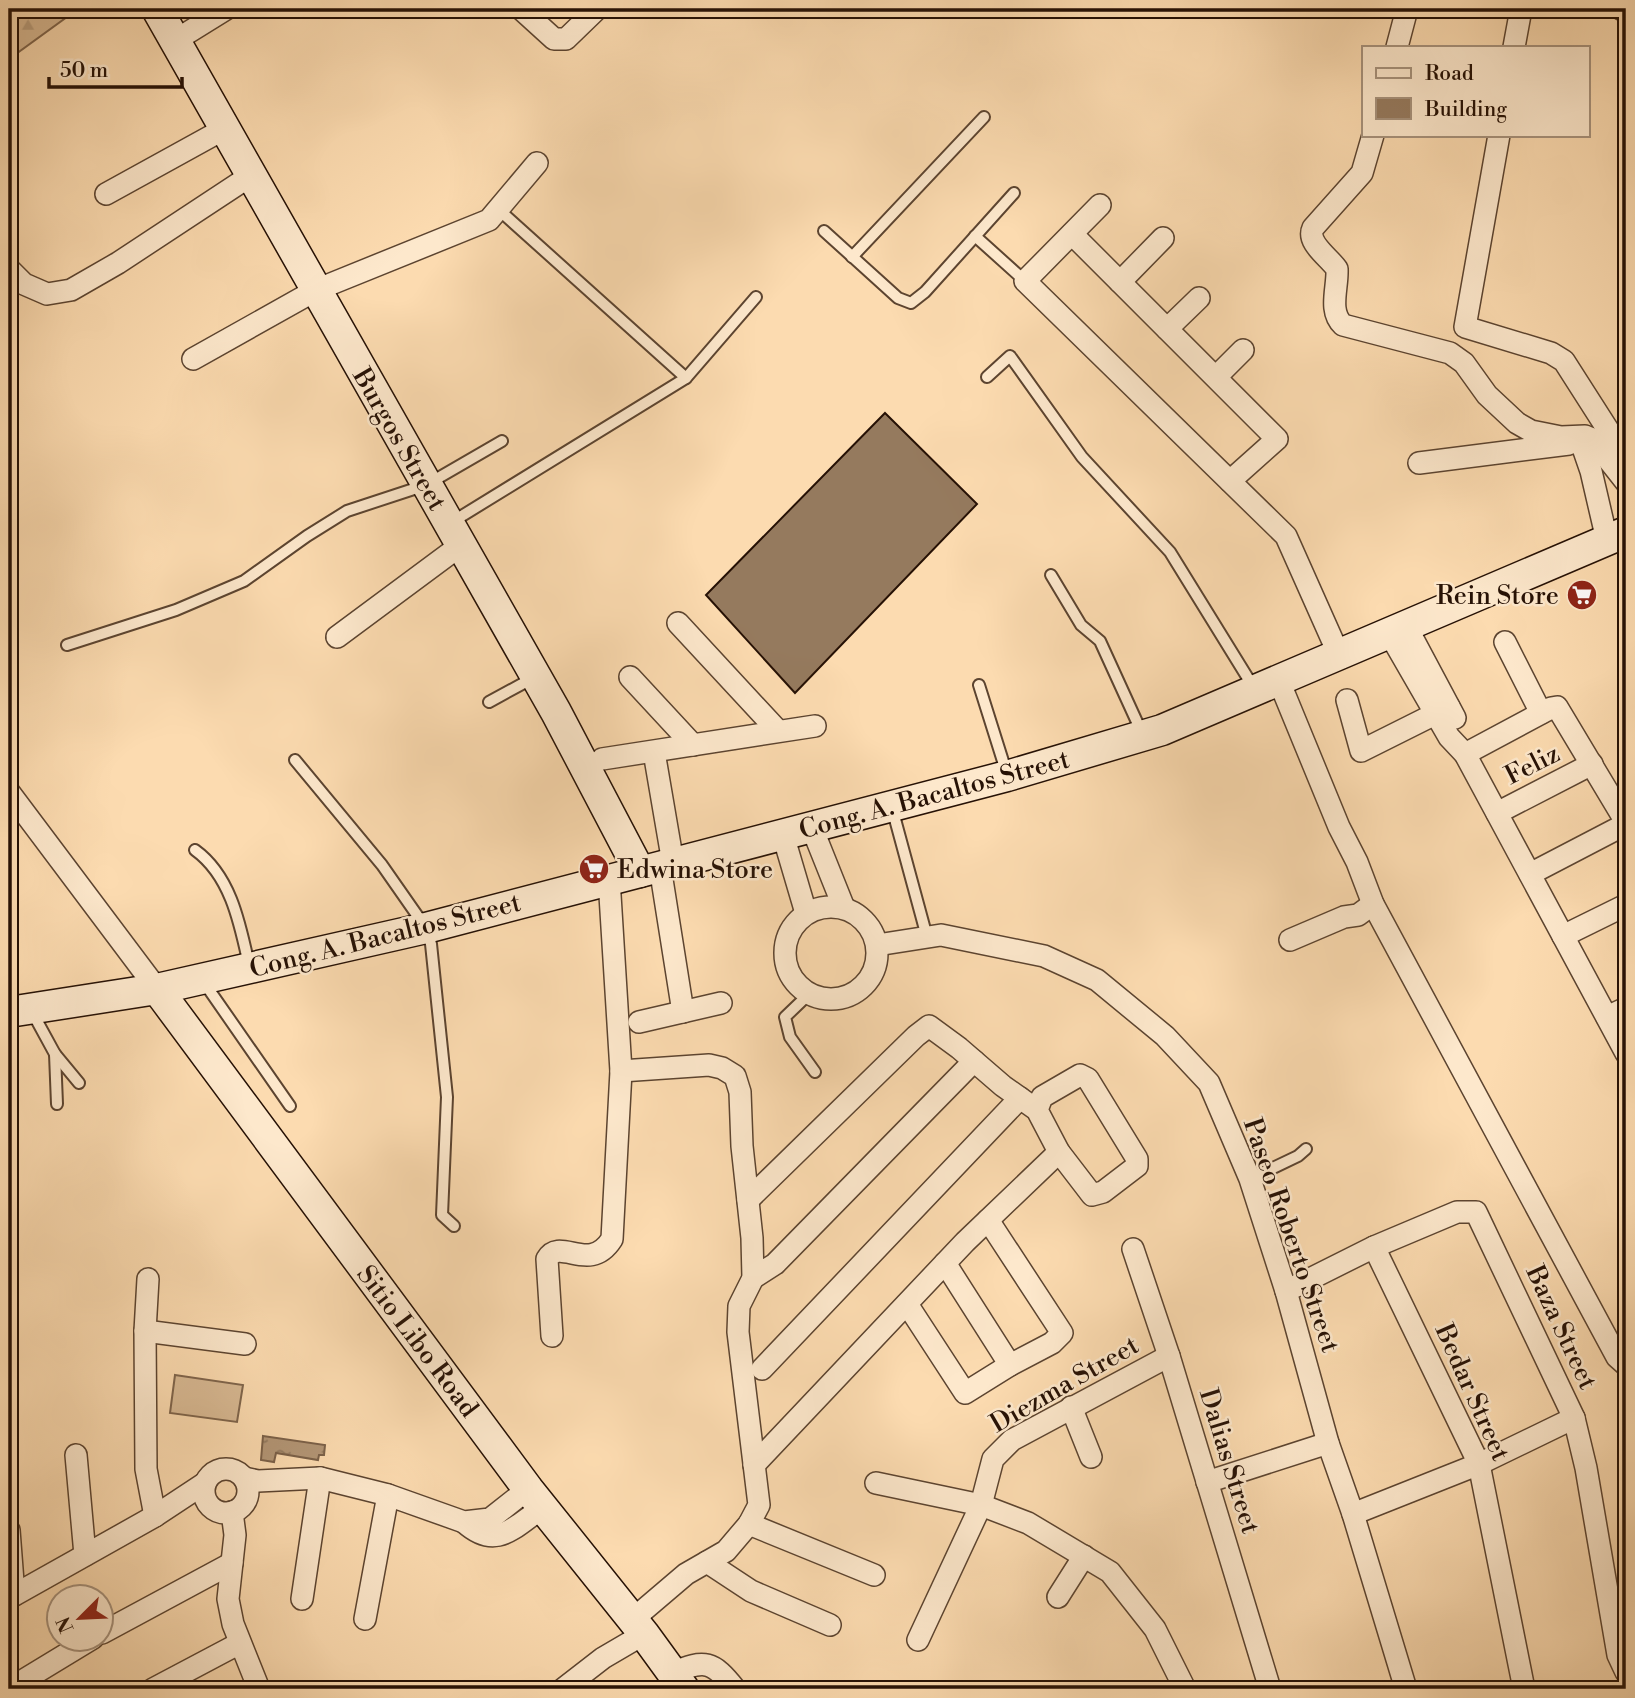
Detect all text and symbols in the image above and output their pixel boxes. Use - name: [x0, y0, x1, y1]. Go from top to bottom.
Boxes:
- scale bar: [49, 46, 182, 90]
- legend: [1362, 46, 1590, 136]
- text: 50 m: [60, 58, 108, 84]
- text: Road: [1425, 61, 1474, 87]
- text: Building: [1424, 97, 1507, 123]
- street label: Burgos Street: [345, 362, 453, 517]
- supermarket icon: Rein Store: [1565, 578, 1599, 612]
- place label: Rein Store: [1436, 580, 1559, 612]
- street label: Feliz: [1500, 738, 1565, 792]
- street label: Cong. A. Bacaltos Street: [796, 743, 1073, 846]
- supermarket icon: Edwina Store: [577, 852, 611, 886]
- place label: Edwina Store: [617, 854, 773, 886]
- street label: Cong. A. Bacaltos Street: [246, 887, 524, 985]
- street label: Paseo Roberto Street: [1236, 1114, 1346, 1357]
- street label: Sitio Libo Road: [350, 1259, 485, 1424]
- street label: Baza Street: [1518, 1259, 1604, 1394]
- street label: Bedar Street: [1427, 1318, 1517, 1466]
- street label: Diezma Street: [984, 1329, 1145, 1440]
- street label: Dalias Street: [1192, 1385, 1266, 1538]
- north arrow: [46, 1582, 116, 1652]
- text: N: [51, 1613, 79, 1636]

